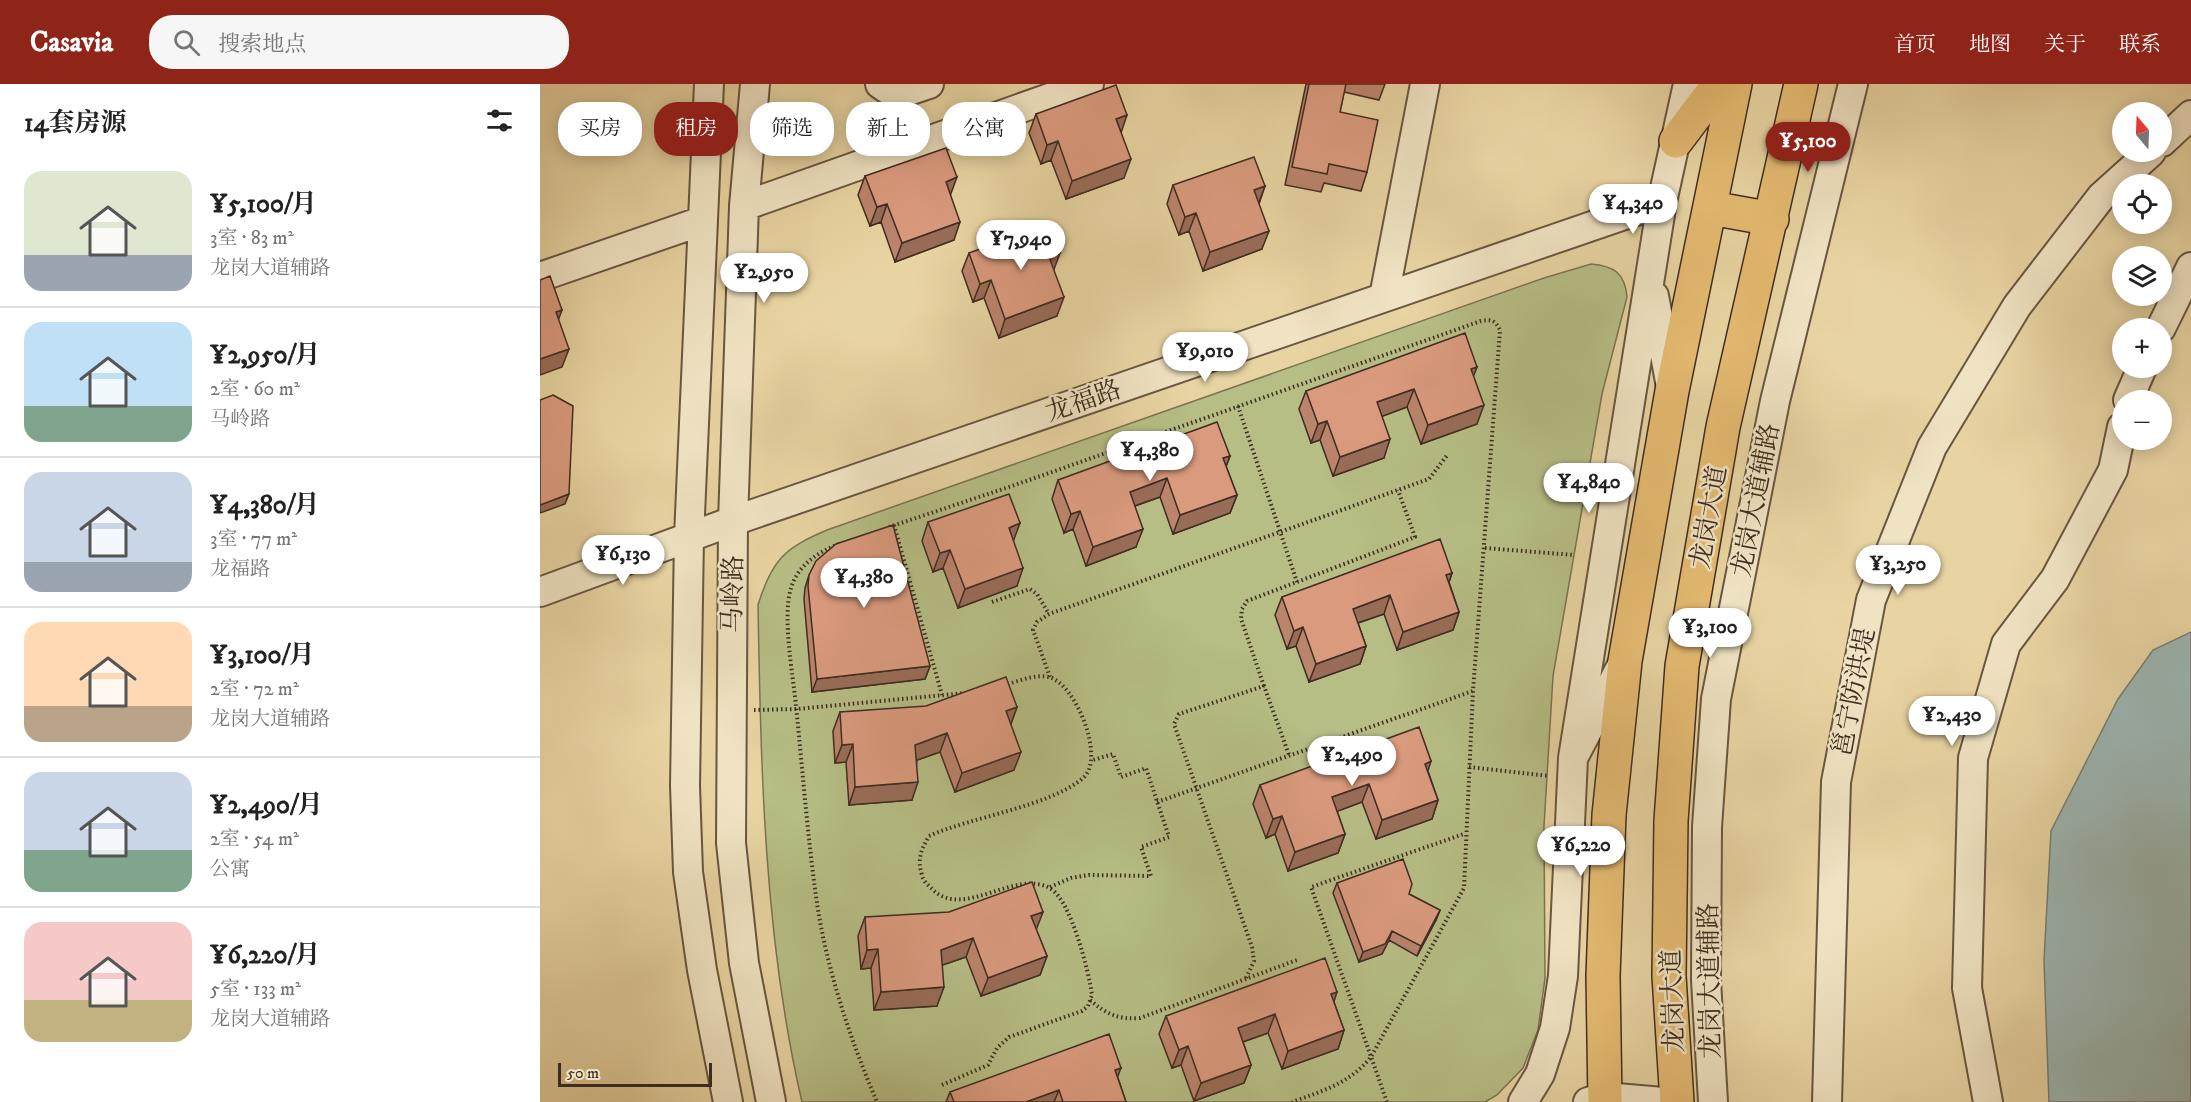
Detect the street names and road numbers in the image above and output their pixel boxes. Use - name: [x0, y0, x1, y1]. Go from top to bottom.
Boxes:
- street label: 龙福路: [1041, 373, 1126, 430]
- street label: 龙岗大道辅路: [1725, 421, 1788, 580]
- street label: 龙岗大道: [1684, 463, 1735, 571]
- street label: 马岭路: [716, 555, 751, 633]
- street label: 邕宁防洪堤: [1826, 625, 1883, 759]
- street label: 龙岗大道辅路: [1693, 903, 1728, 1059]
- street label: 龙岗大道: [1655, 948, 1692, 1053]

